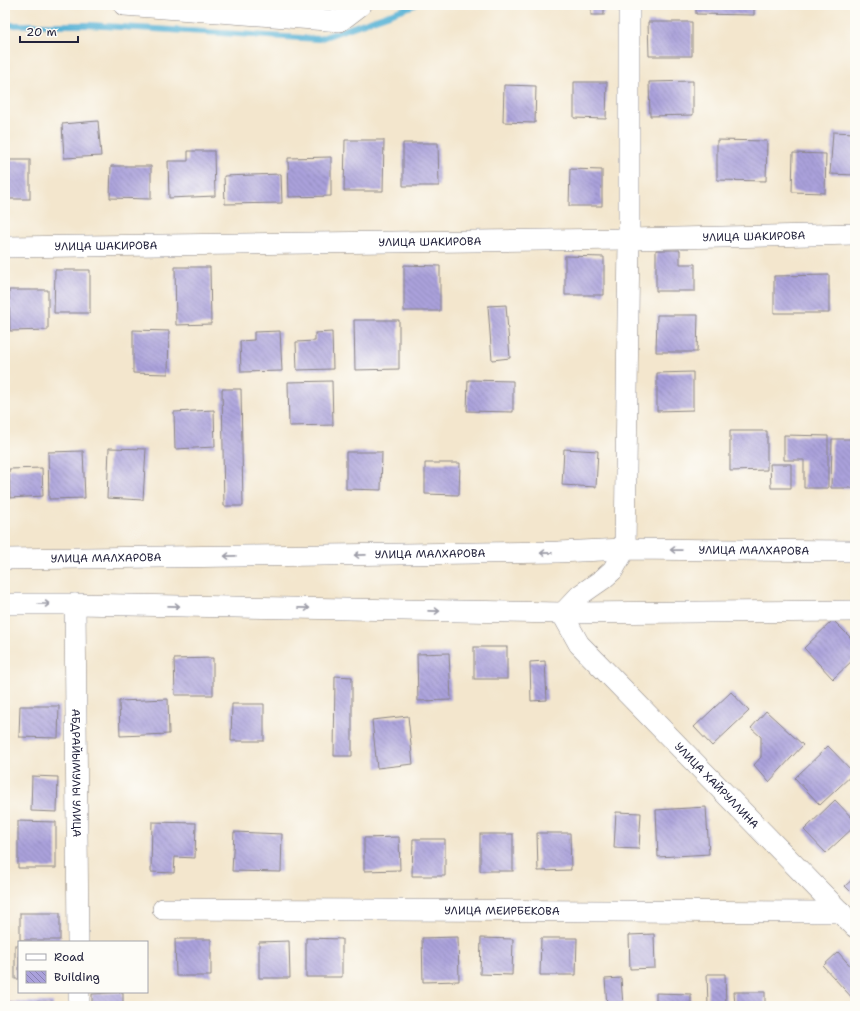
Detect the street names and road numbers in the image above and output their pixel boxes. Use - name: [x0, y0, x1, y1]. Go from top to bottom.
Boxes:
- street label: УЛИЦА ШАКИРОВА: [702, 228, 806, 245]
- street label: УЛИЦА ШАКИРОВА: [378, 233, 482, 250]
- street label: УЛИЦА ШАКИРОВА: [54, 238, 158, 254]
- street label: УЛИЦА МАЛХАРОВА: [698, 542, 809, 558]
- street label: УЛИЦА МАЛХАРОВА: [375, 545, 485, 562]
- street label: УЛИЦА МАЛХАРОВА: [51, 550, 161, 566]
- street label: АБДРАЙЫМУЛЫ УЛИЦА: [68, 709, 85, 837]
- street label: УЛИЦА ХАЙРУЛЛИНА: [671, 739, 762, 832]
- street label: УЛИЦА МЕИРБЕКОВА: [444, 903, 560, 918]

